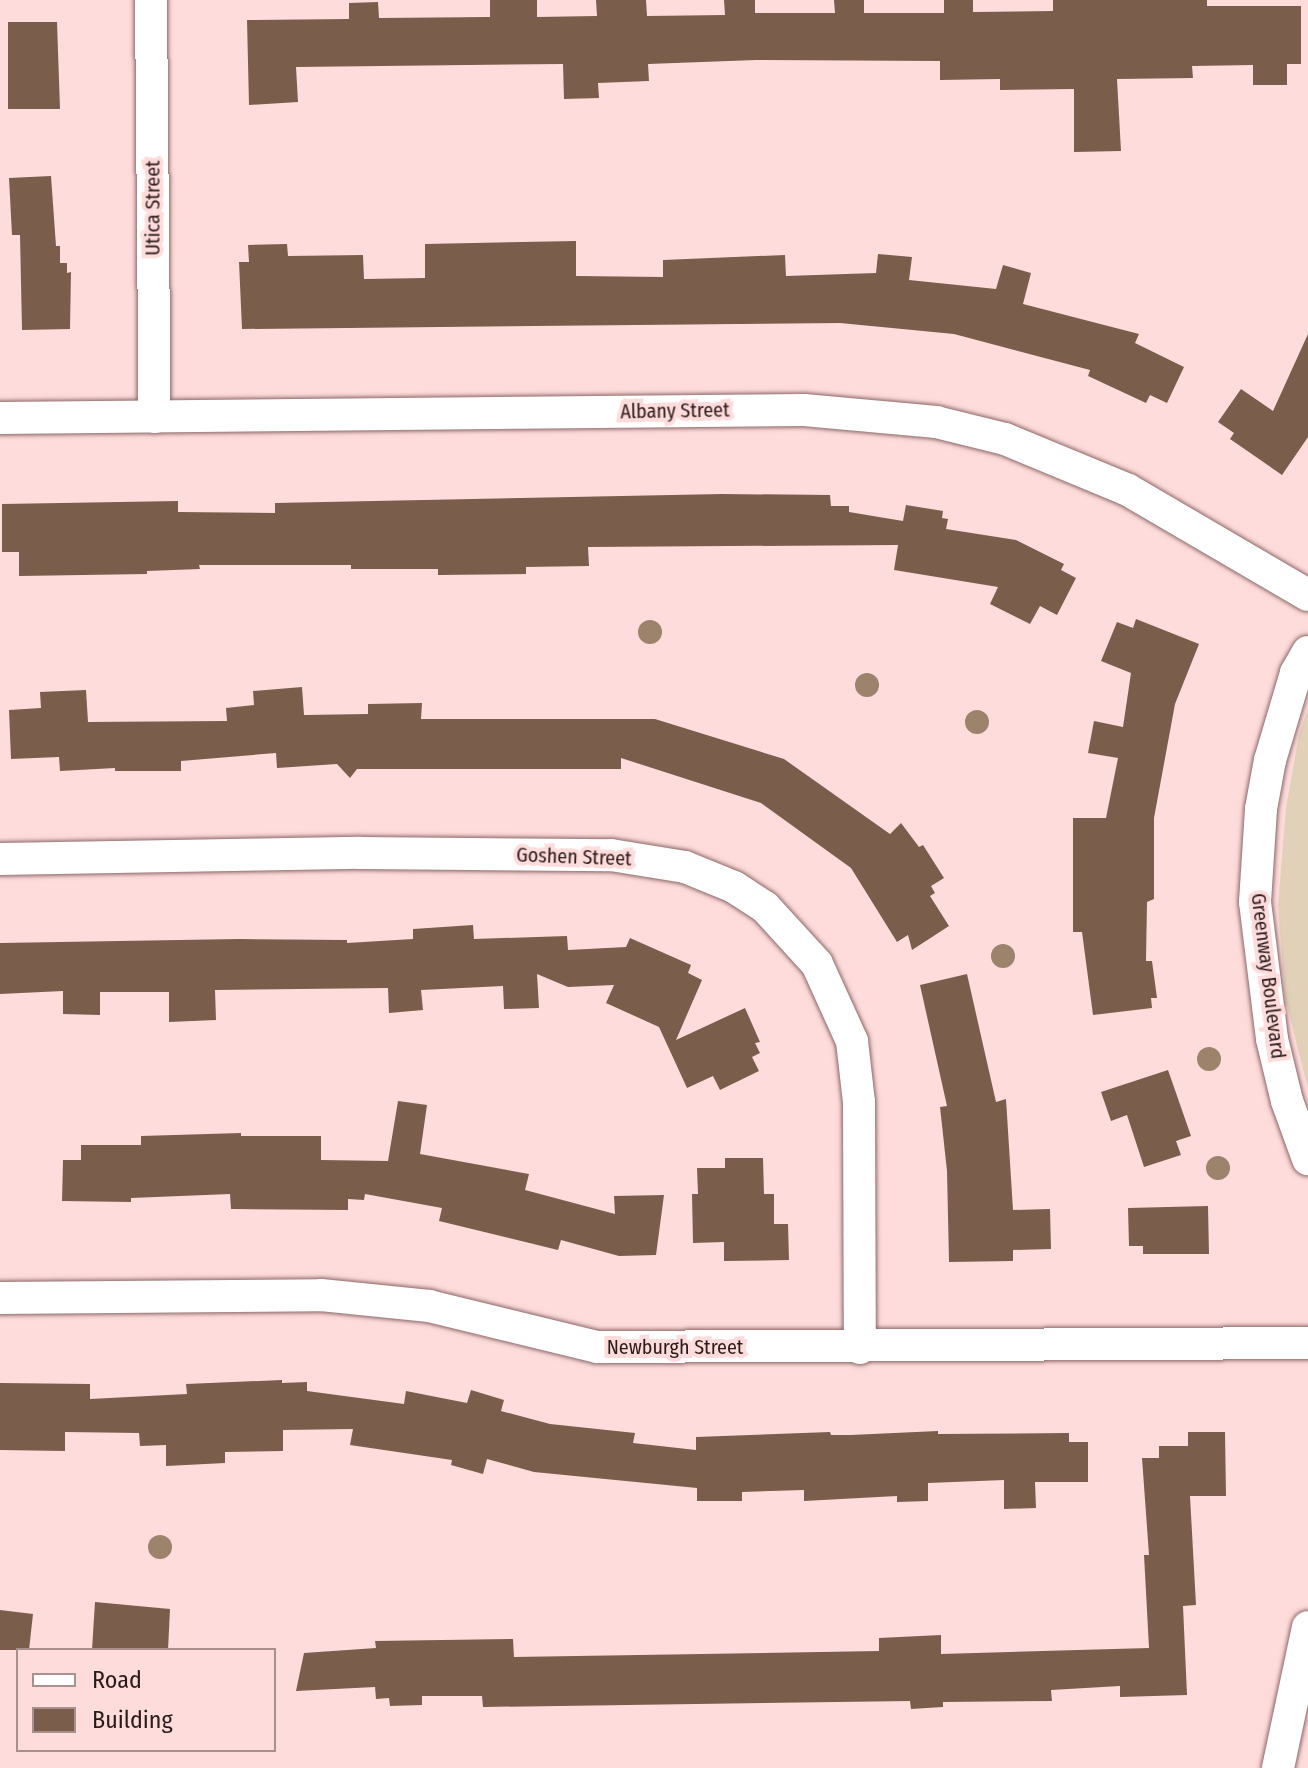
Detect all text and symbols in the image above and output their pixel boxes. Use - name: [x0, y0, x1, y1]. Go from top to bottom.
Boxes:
- street label: Utica Street: [141, 160, 165, 256]
- street label: Albany Street: [620, 398, 730, 424]
- street label: Goshen Street: [516, 843, 632, 871]
- street label: Greenway Boulevard: [1246, 892, 1290, 1060]
- street label: Newburgh Street: [607, 1335, 743, 1359]
- legend: [16, 1648, 276, 1752]
- text: Road: [92, 1666, 142, 1694]
- text: Building: [92, 1706, 173, 1734]

